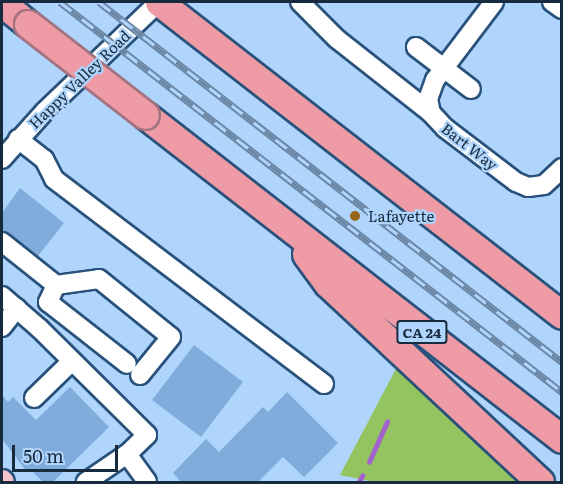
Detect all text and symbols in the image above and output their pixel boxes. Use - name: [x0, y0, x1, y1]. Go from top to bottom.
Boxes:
- street label: Happy Valley Road: [25, 26, 133, 132]
- street label: Bart Way: [438, 119, 502, 173]
- marker: Lafayette: [346, 207, 364, 225]
- place label: Lafayette: [368, 207, 434, 225]
- road number: CA 24: [395, 321, 449, 343]
- scale bar: [15, 433, 122, 471]
- text: 50 m: [23, 442, 64, 469]

